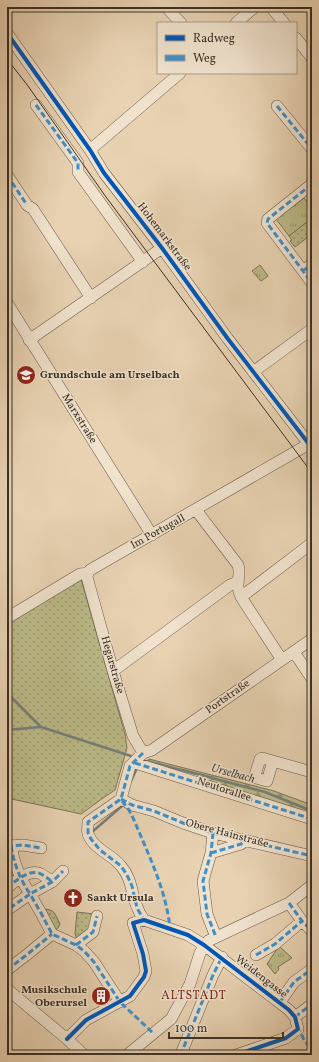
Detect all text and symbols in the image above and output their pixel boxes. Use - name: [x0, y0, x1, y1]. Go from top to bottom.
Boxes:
- legend: [157, 22, 297, 74]
- text: Radweg: [193, 31, 235, 47]
- text: Weg: [193, 51, 216, 67]
- street label: Hohemarkstraße: [133, 200, 195, 274]
- school or university icon: Grundschule am Urselbach: [15, 364, 37, 386]
- place label: Grundschule am Urselbach: [40, 368, 180, 383]
- street label: Marxstraße: [58, 391, 100, 447]
- street label: Im Portugall: [128, 511, 188, 553]
- street label: Hegarstraße: [97, 634, 127, 696]
- street label: Portstraße: [203, 676, 253, 718]
- water label: Urselbach: [209, 760, 257, 788]
- street label: Neutorallee: [195, 774, 253, 806]
- street label: Obere Hainstraße: [184, 816, 270, 852]
- church icon: Sankt Ursula: [62, 887, 84, 909]
- place label: Sankt Ursula: [87, 891, 154, 906]
- street label: Weidengasse: [232, 952, 290, 1002]
- place label: Musikschule Oberursel: [21, 983, 87, 1011]
- building icon: Musikschule Oberursel: [90, 985, 112, 1007]
- district label: ALTSTADT: [161, 988, 227, 1004]
- scale bar: [169, 1014, 283, 1040]
- text: 100 m: [175, 1021, 208, 1037]

